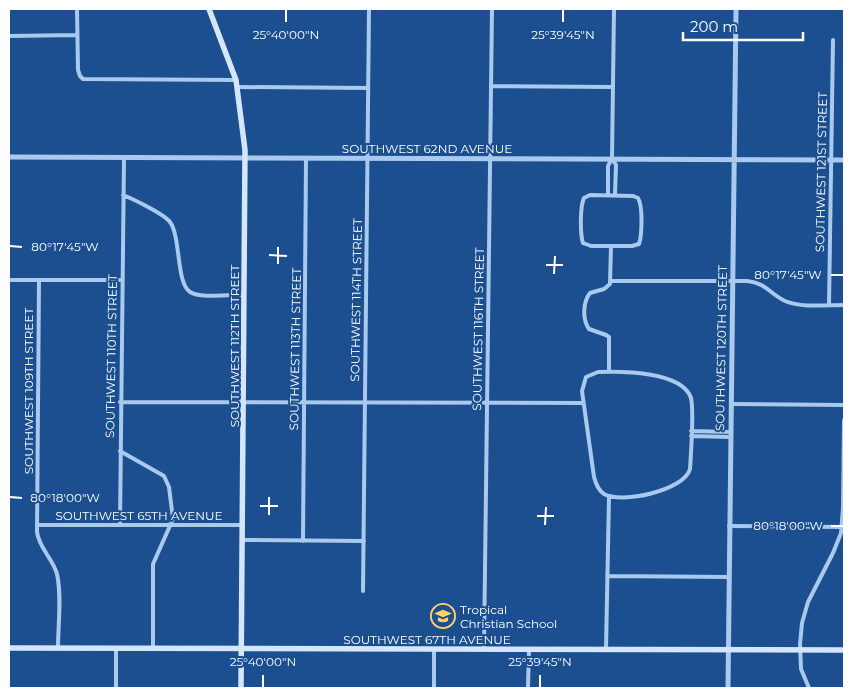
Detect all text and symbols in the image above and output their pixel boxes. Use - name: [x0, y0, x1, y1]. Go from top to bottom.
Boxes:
- scale bar: [683, 10, 803, 42]
- text: 200 m: [690, 17, 738, 36]
- text: 25°40'00"N: [253, 27, 319, 42]
- text: 25°39'45"N: [531, 27, 595, 42]
- street label: SOUTHWEST 121ST STREET: [812, 92, 830, 252]
- street label: SOUTHWEST 62ND AVENUE: [342, 141, 512, 156]
- street label: SOUTHWEST 114TH STREET: [347, 218, 365, 382]
- text: 80°17'45"W: [31, 239, 99, 254]
- street label: SOUTHWEST 116TH STREET: [469, 247, 487, 411]
- street label: SOUTHWEST 112TH STREET: [227, 265, 242, 427]
- street label: SOUTHWEST 120TH STREET: [712, 265, 730, 431]
- street label: SOUTHWEST 113TH STREET: [286, 267, 304, 430]
- text: 80°17'45"W: [754, 267, 822, 282]
- street label: SOUTHWEST 110TH STREET: [102, 274, 120, 438]
- street label: SOUTHWEST 109TH STREET: [21, 308, 36, 474]
- text: 80°18'00"W: [30, 490, 100, 505]
- street label: SOUTHWEST 65TH AVENUE: [55, 508, 223, 523]
- text: 80°18'00"W: [753, 518, 823, 533]
- place label: Tropical Christian School: [460, 602, 557, 631]
- school or university icon: Tropical Christian School: [430, 603, 456, 629]
- street label: SOUTHWEST 67TH AVENUE: [343, 632, 511, 647]
- text: 25°40'00"N: [230, 654, 296, 669]
- text: 25°39'45"N: [508, 654, 572, 669]

